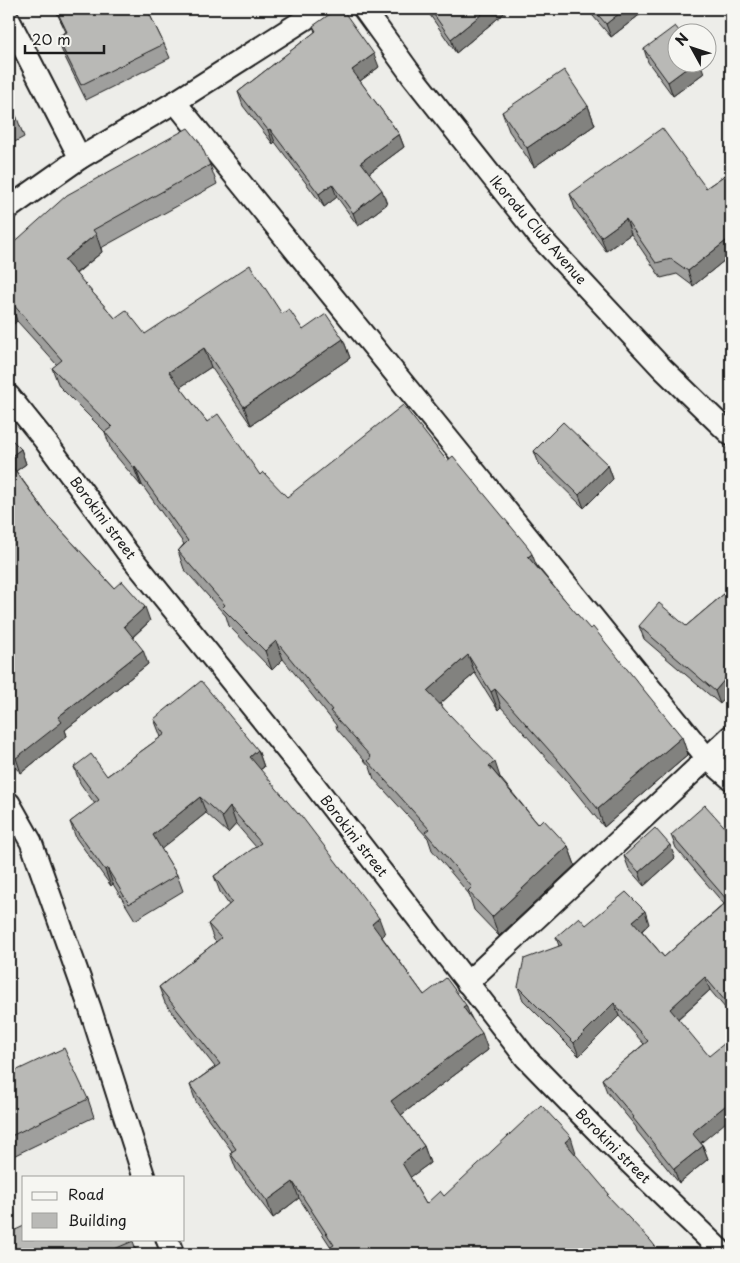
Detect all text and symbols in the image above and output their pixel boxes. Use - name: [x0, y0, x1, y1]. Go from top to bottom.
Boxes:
- scale bar: [25, 22, 104, 54]
- north arrow: [668, 22, 718, 72]
- text: 20 m: [32, 27, 71, 50]
- text: N: [670, 28, 693, 50]
- street label: Ikorodu Club Avenue: [485, 170, 592, 289]
- street label: Borokini street: [65, 472, 142, 564]
- street label: Borokini street: [316, 790, 393, 881]
- street label: Borokini street: [571, 1103, 656, 1188]
- legend: [22, 1176, 185, 1240]
- text: Road: [68, 1182, 104, 1205]
- text: Building: [68, 1208, 127, 1231]

